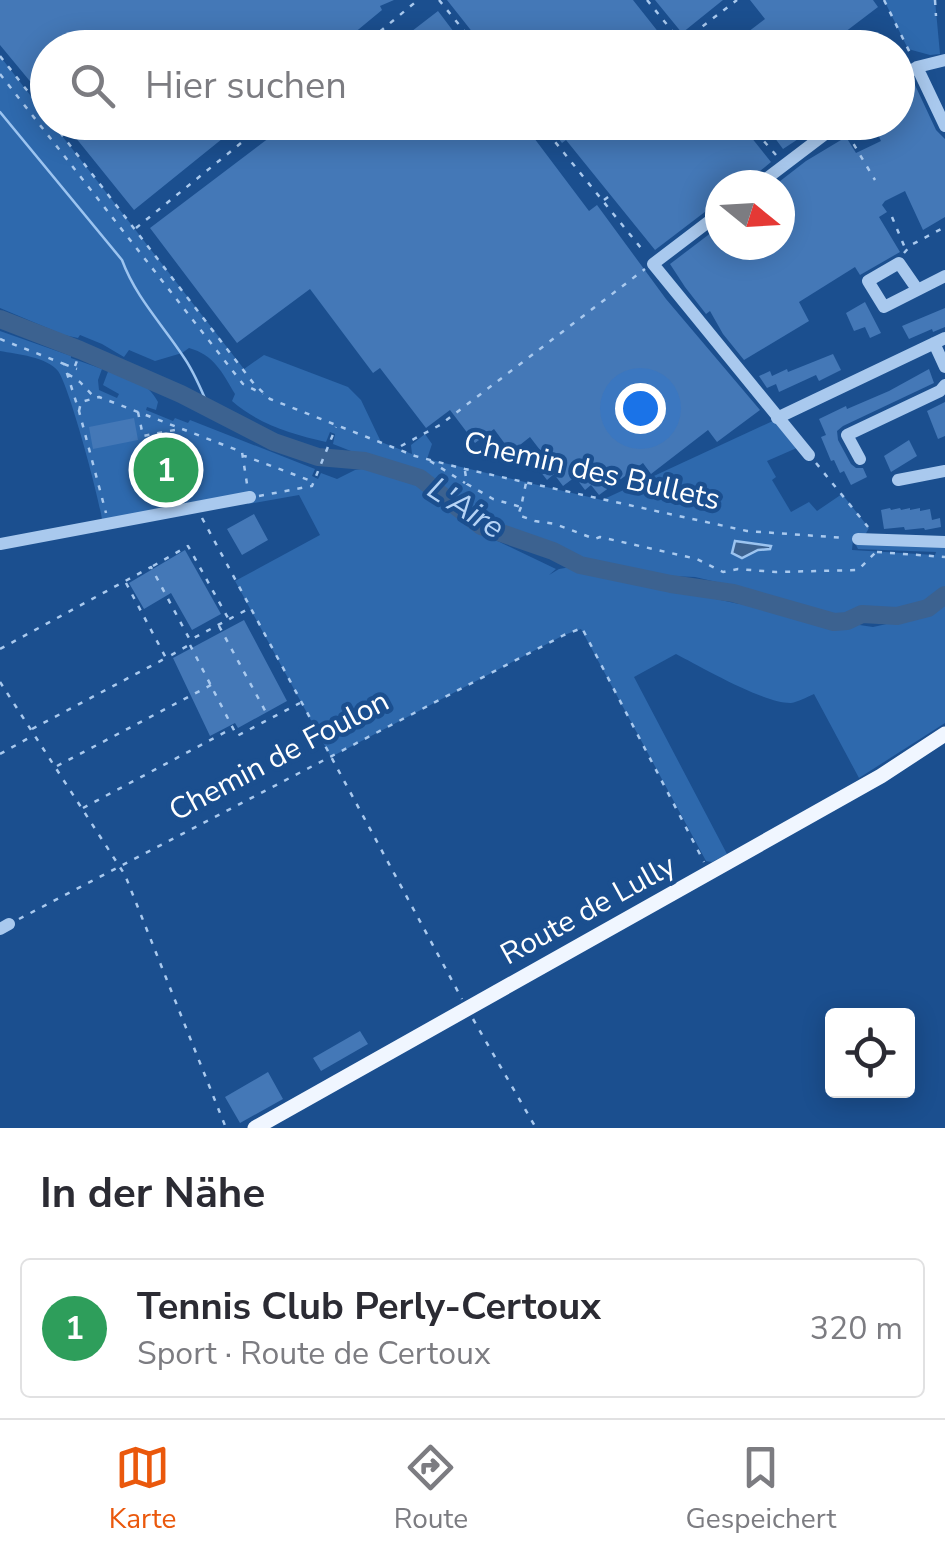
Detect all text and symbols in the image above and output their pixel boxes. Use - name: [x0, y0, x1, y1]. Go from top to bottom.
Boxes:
- search box: [30, 30, 915, 140]
- icon: search: [65, 58, 120, 113]
- text: Hier suchen: [145, 60, 347, 111]
- north arrow: [705, 170, 795, 260]
- your location: [615, 383, 666, 434]
- street label: Chemin des Bullets: [460, 422, 724, 520]
- pin: 1: [134, 432, 198, 508]
- water label: L'Aire: [419, 467, 513, 549]
- street label: Chemin de Foulon: [162, 681, 396, 831]
- street label: Route de Lully: [493, 845, 683, 975]
- map controls: [825, 1008, 915, 1098]
- button: locate: [825, 1008, 915, 1098]
- text: In der Nähe: [40, 1165, 265, 1222]
- text: Tennis Club Perly-Certoux: [137, 1281, 601, 1332]
- text: 1: [65, 1307, 84, 1350]
- text: 320 m: [810, 1307, 903, 1350]
- text: Sport · Route de Certoux: [137, 1332, 491, 1375]
- tab: Karte: [109, 1440, 176, 1538]
- tab: Route: [394, 1440, 468, 1538]
- tab: Gespeichert: [686, 1440, 836, 1538]

